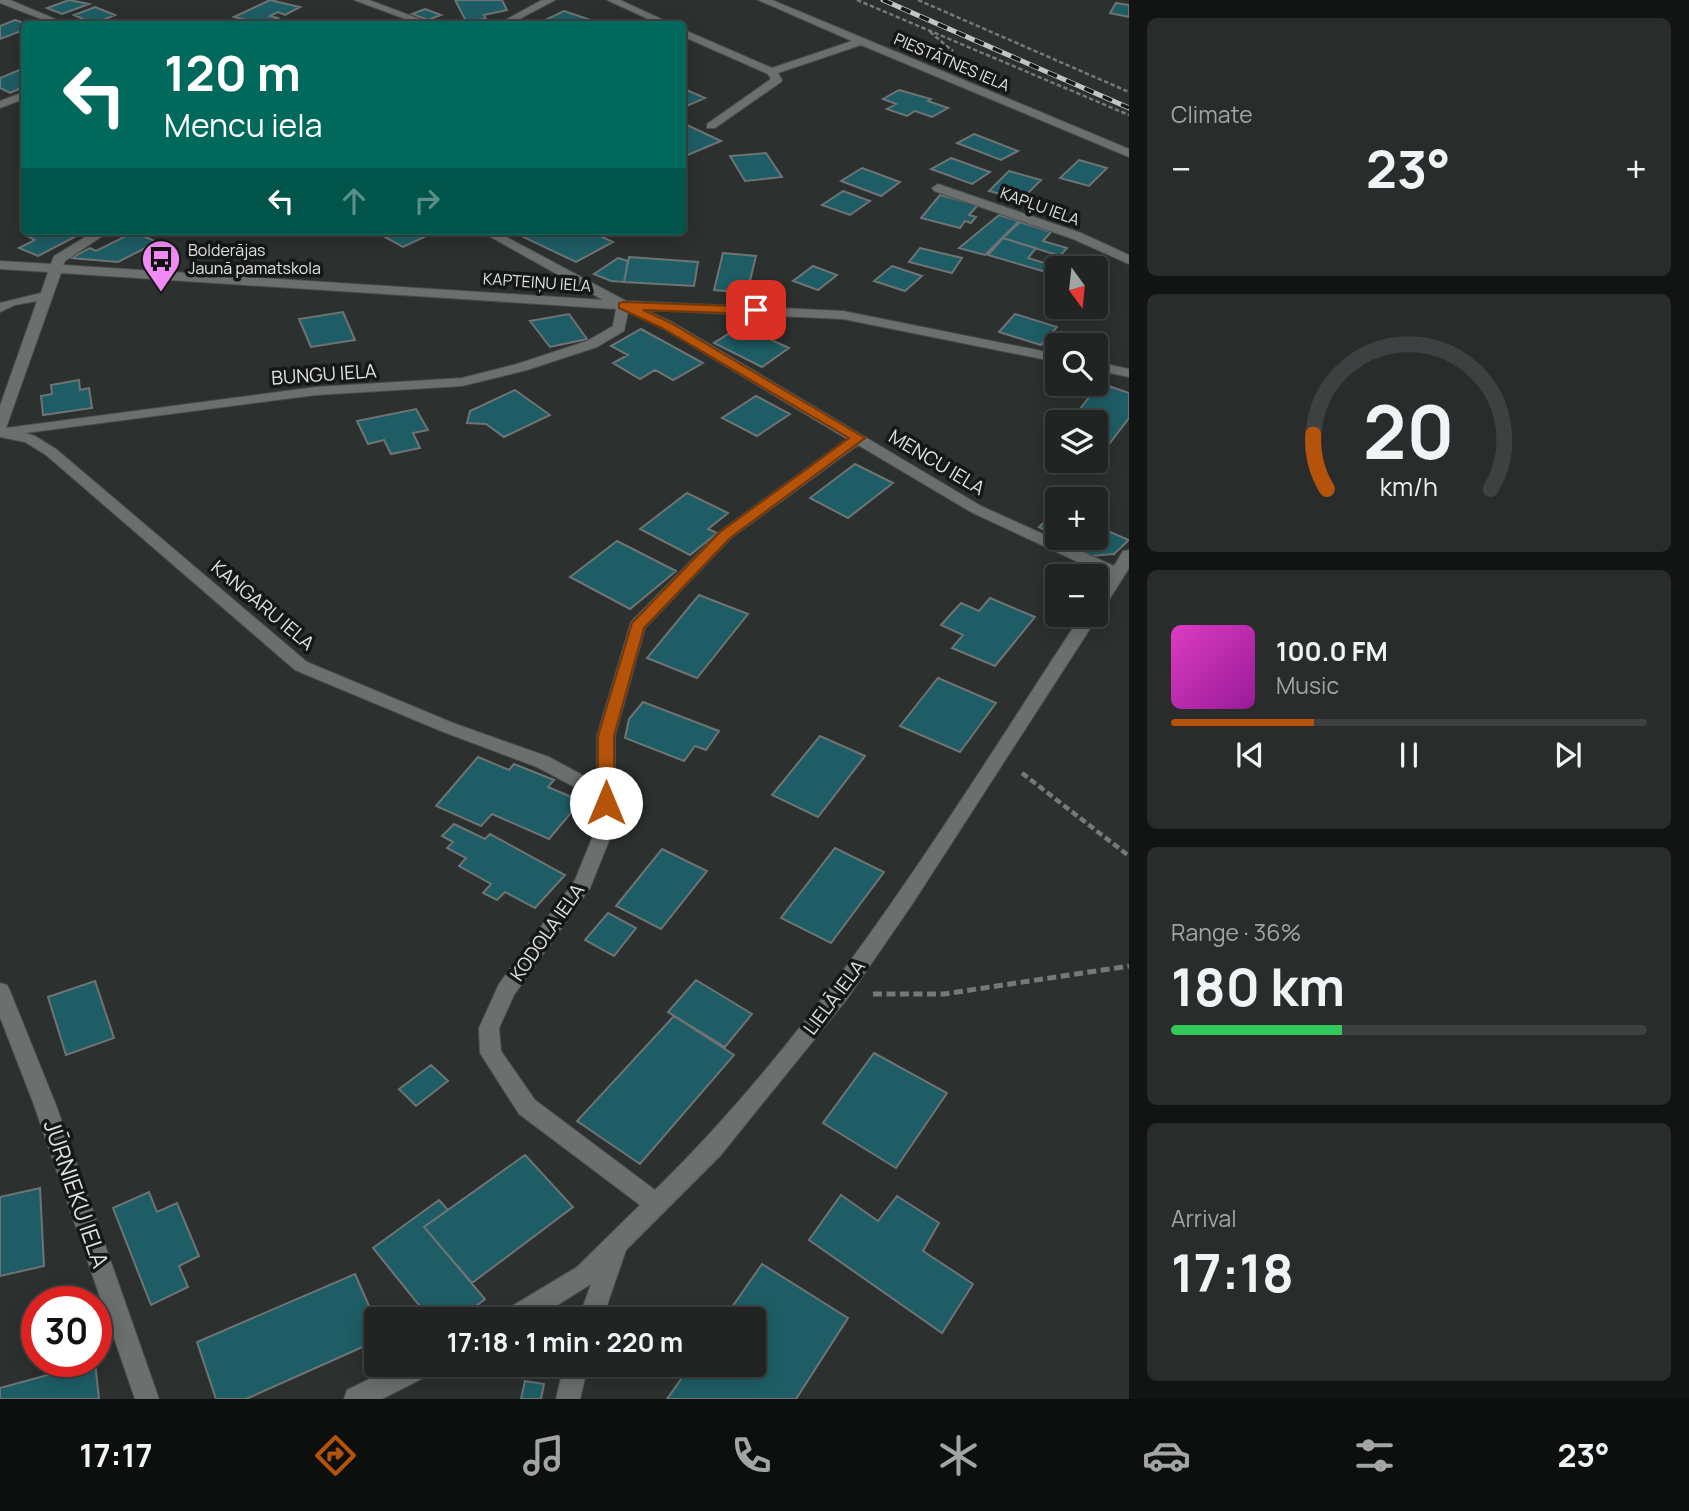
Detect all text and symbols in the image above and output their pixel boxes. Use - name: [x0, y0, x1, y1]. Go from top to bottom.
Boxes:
- street label: PIESTĀTNES IELA: [891, 28, 1013, 96]
- text: 120 m: [164, 39, 301, 106]
- icon: left: [49, 49, 140, 140]
- text: Climate: [1171, 98, 1253, 130]
- text: Mencu iela: [164, 103, 323, 147]
- text: 23°: [1366, 133, 1451, 204]
- text: −: [1171, 142, 1192, 194]
- text: +: [1625, 142, 1647, 194]
- street label: KAPĻU IELA: [997, 181, 1083, 231]
- icon: left: [262, 182, 300, 220]
- icon: ahead: [335, 182, 373, 220]
- icon: right: [408, 182, 446, 220]
- bus stop icon: Bolderājas Jaunā pamatskola: [140, 238, 182, 293]
- place label: Bolderājas Jaunā pamatskola: [188, 239, 321, 279]
- north arrow: [1045, 256, 1108, 318]
- map controls: [1045, 256, 1108, 627]
- street label: KAPTEIŅU IELA: [482, 267, 592, 297]
- pin: [726, 280, 786, 340]
- icon: arrive: [737, 291, 775, 329]
- button: search: [1045, 333, 1108, 396]
- street label: BUNGU IELA: [270, 357, 378, 391]
- text: 20: [1363, 382, 1455, 482]
- button: layers: [1045, 410, 1108, 473]
- street label: MENCU IELA: [884, 423, 990, 501]
- text: km/h: [1380, 469, 1438, 504]
- button: +: [1045, 487, 1108, 550]
- street label: KANGARU IELA: [206, 554, 320, 656]
- button: −: [1045, 564, 1108, 627]
- text: 100.0 FM: [1276, 633, 1388, 669]
- text: Music: [1276, 669, 1339, 701]
- icon: previous: [1231, 736, 1269, 774]
- icon: pause: [1390, 736, 1428, 774]
- icon: next: [1549, 736, 1587, 774]
- position arrow: [569, 766, 643, 840]
- street label: KODOLA IELA: [504, 878, 590, 986]
- text: Range · 36%: [1171, 916, 1301, 948]
- text: 180 km: [1171, 951, 1345, 1022]
- street label: LIELĀ IELA: [797, 954, 871, 1040]
- street label: JŪRNIEKU IELA: [37, 1115, 117, 1272]
- text: Arrival: [1171, 1202, 1237, 1234]
- text: 17:18: [1171, 1237, 1294, 1308]
- speed limit sign: 30: [21, 1286, 112, 1377]
- text: 17:18 · 1 min · 220 m: [447, 1324, 683, 1360]
- icon: directions: [311, 1431, 360, 1480]
- icon: music: [519, 1431, 568, 1480]
- icon: phone: [727, 1431, 776, 1480]
- icon: climate: [934, 1431, 983, 1480]
- icon: car: [1142, 1431, 1191, 1480]
- icon: filters: [1350, 1431, 1399, 1480]
- text: 17:17: [79, 1433, 153, 1477]
- text: 23°: [1558, 1433, 1610, 1477]

